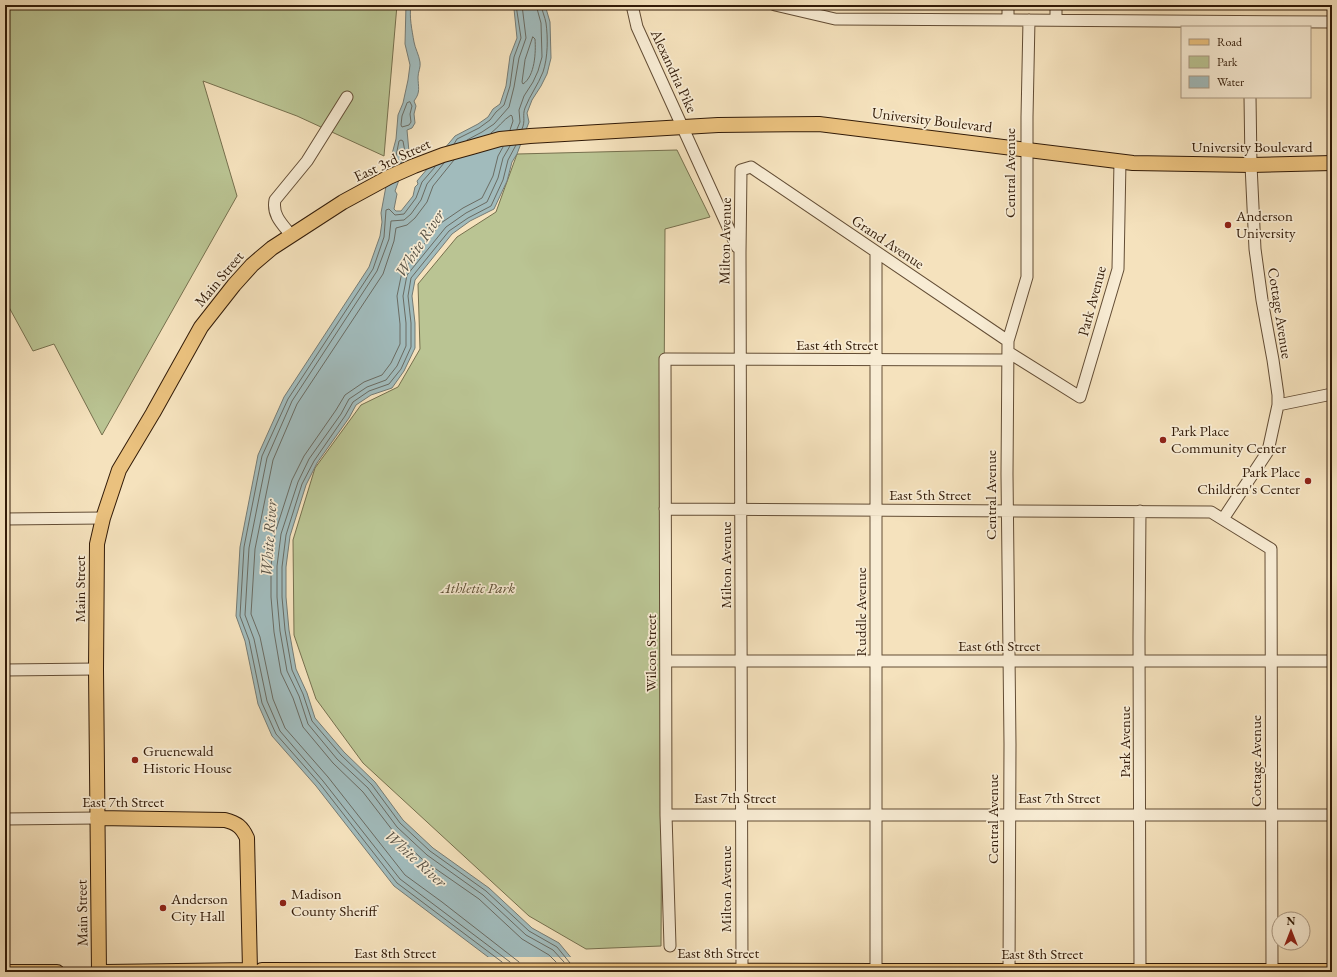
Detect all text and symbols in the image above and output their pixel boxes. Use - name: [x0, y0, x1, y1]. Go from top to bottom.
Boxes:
- street label: Alexandria Pike: [646, 25, 702, 116]
- legend: [1181, 26, 1311, 98]
- text: Road: [1217, 34, 1243, 50]
- text: Park: [1217, 54, 1238, 70]
- text: Water: [1217, 74, 1244, 90]
- street label: University Boulevard: [871, 103, 994, 136]
- street label: Central Avenue: [1000, 128, 1019, 218]
- street label: East 3rd Street: [350, 133, 433, 186]
- street label: University Boulevard: [1191, 137, 1313, 156]
- street label: Milton Avenue: [714, 197, 735, 285]
- water label: White River: [390, 205, 450, 281]
- place label: Anderson University: [1235, 206, 1296, 242]
- street label: Grand Avenue: [848, 210, 928, 273]
- marker: Anderson University: [1223, 220, 1233, 230]
- street label: Main Street: [190, 247, 248, 310]
- street label: Park Avenue: [1073, 264, 1110, 338]
- street label: Cottage Avenue: [1264, 266, 1297, 360]
- street label: East 4th Street: [796, 335, 878, 354]
- place label: Park Place Community Center: [1171, 421, 1286, 457]
- marker: Park Place Community Center: [1158, 435, 1168, 445]
- street label: Central Avenue: [981, 450, 1000, 540]
- place label: Park Place Children's Center: [1197, 462, 1300, 498]
- marker: Park Place Children's Center: [1303, 476, 1313, 486]
- street label: East 5th Street: [889, 485, 971, 504]
- water label: White River: [255, 498, 282, 577]
- street label: Milton Avenue: [716, 521, 735, 608]
- street label: Main Street: [70, 555, 89, 622]
- street label: Ruddle Avenue: [851, 567, 870, 657]
- park label: Athletic Park: [440, 578, 515, 597]
- street label: Wilcon Street: [641, 614, 660, 692]
- street label: East 6th Street: [958, 636, 1040, 655]
- street label: Park Avenue: [1115, 706, 1134, 778]
- street label: Cottage Avenue: [1246, 715, 1265, 807]
- place label: Gruenewald Historic House: [143, 741, 232, 777]
- marker: Gruenewald Historic House: [130, 755, 140, 765]
- street label: Central Avenue: [983, 774, 1002, 864]
- street label: East 7th Street: [694, 788, 776, 807]
- street label: East 7th Street: [1018, 788, 1100, 807]
- street label: East 7th Street: [82, 792, 164, 811]
- water label: White River: [380, 825, 452, 892]
- street label: Milton Avenue: [716, 845, 735, 932]
- street label: Main Street: [71, 879, 92, 947]
- place label: Madison County Sheriff: [291, 884, 379, 920]
- place label: Anderson City Hall: [170, 889, 228, 925]
- marker: Madison County Sheriff: [278, 898, 288, 908]
- marker: Anderson City Hall: [158, 903, 168, 913]
- north arrow: [1271, 911, 1311, 951]
- text: N: [1287, 914, 1296, 928]
- street label: East 8th Street: [354, 943, 436, 962]
- street label: East 8th Street: [677, 943, 759, 962]
- street label: East 8th Street: [1001, 944, 1083, 963]

